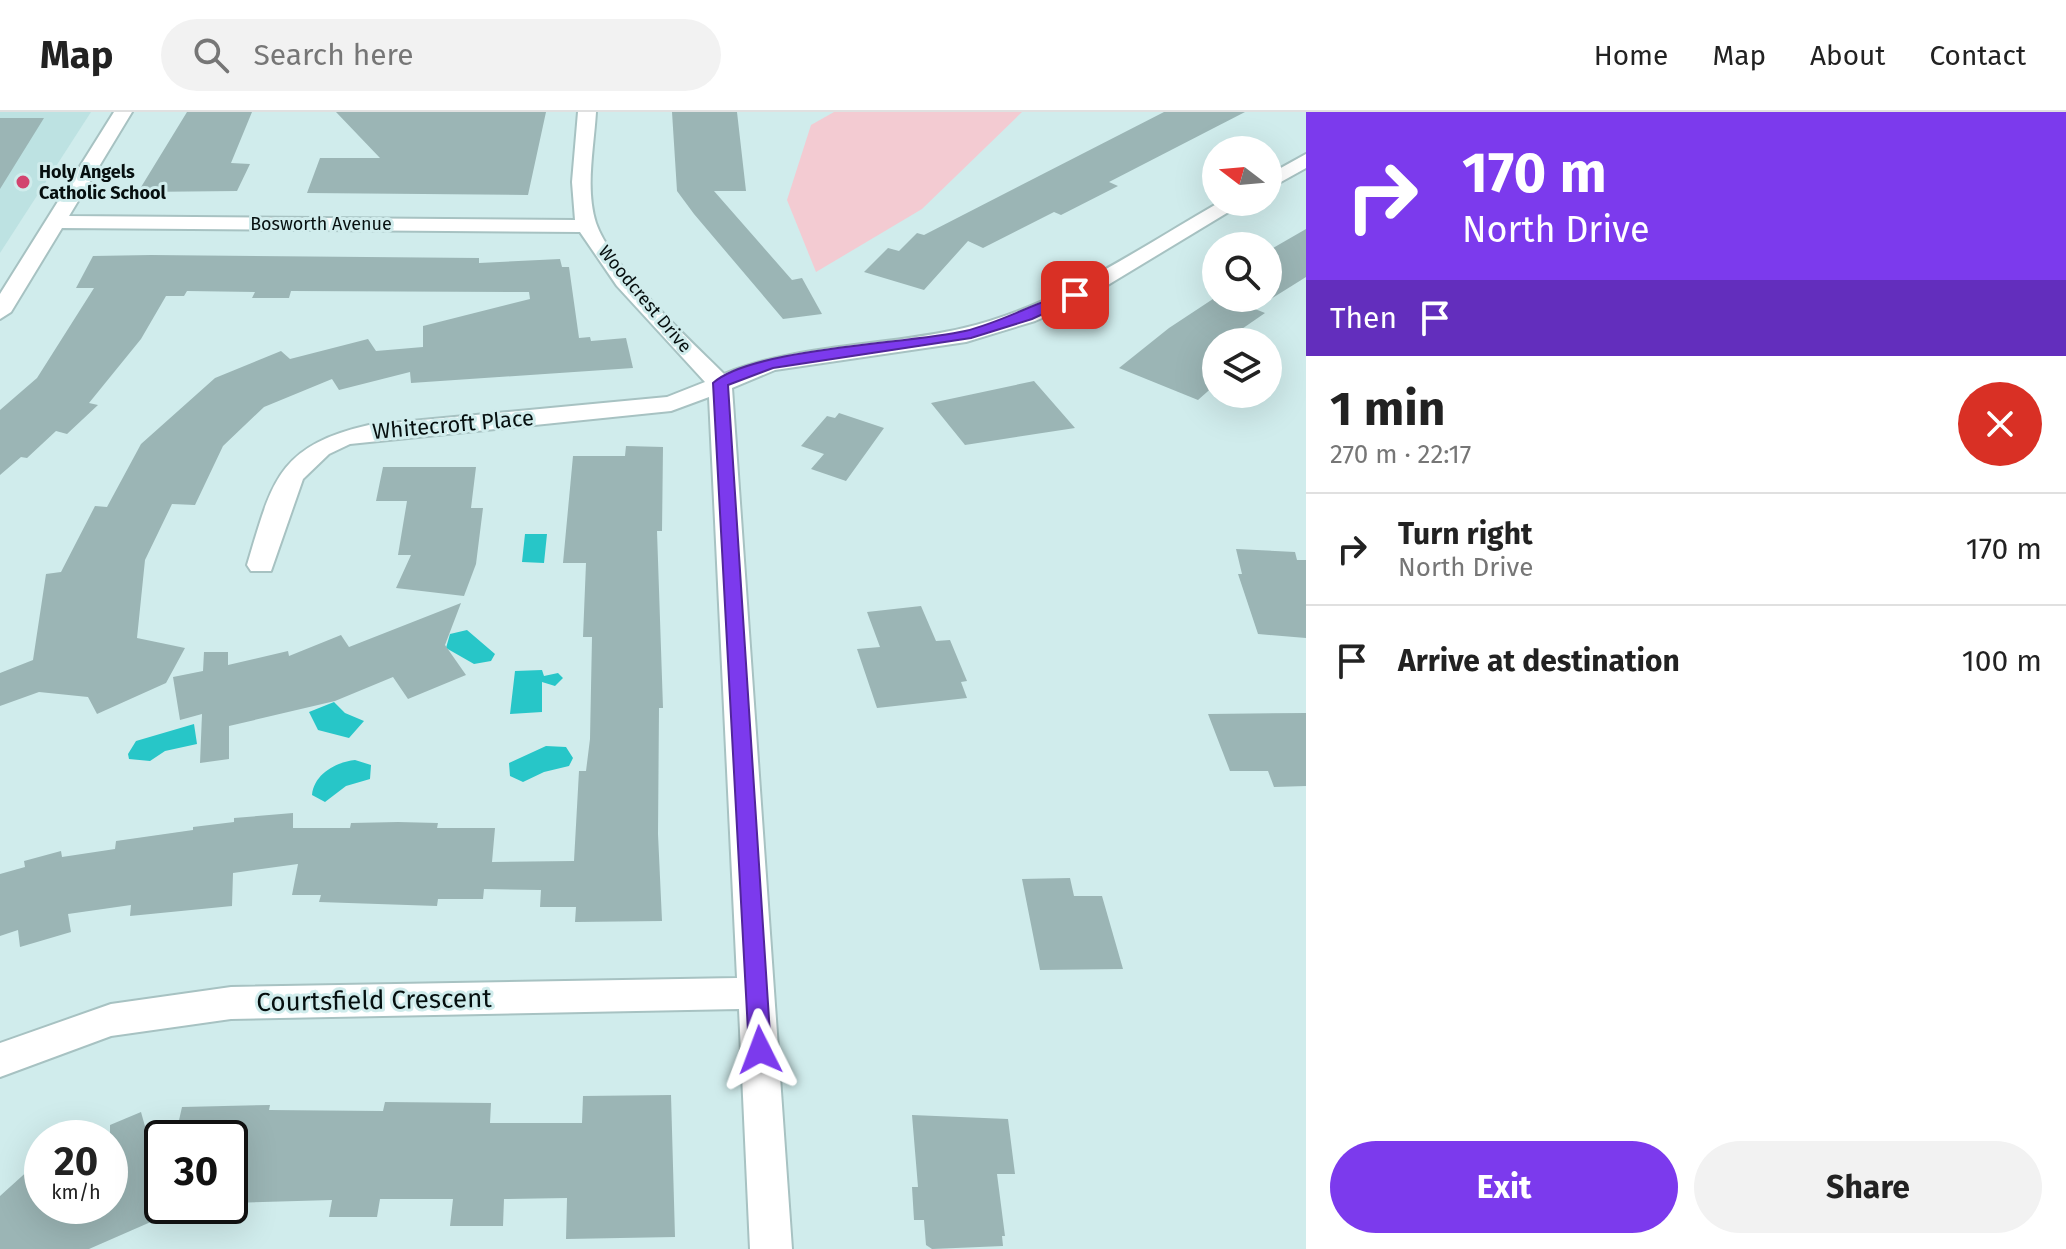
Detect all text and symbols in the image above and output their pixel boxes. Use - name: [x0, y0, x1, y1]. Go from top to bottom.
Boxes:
- search box: [161, 19, 721, 91]
- text: Map: [40, 32, 113, 78]
- icon: search: [189, 33, 233, 77]
- text: Search here: [253, 37, 414, 73]
- text: Home: [1594, 39, 1668, 72]
- text: Map: [1712, 39, 1766, 72]
- text: About: [1810, 39, 1885, 72]
- text: Contact: [1929, 39, 2026, 72]
- north arrow: [1202, 136, 1282, 216]
- map controls: [1202, 136, 1282, 408]
- text: 170 m: [1462, 140, 1607, 207]
- icon: right: [1330, 144, 1434, 248]
- place label: Holy Angels Catholic School: [39, 161, 167, 204]
- marker: Holy Angels Catholic School: [14, 173, 32, 191]
- text: North Drive: [1462, 208, 1650, 252]
- street label: Bosworth Avenue: [250, 213, 392, 235]
- button: search: [1202, 232, 1282, 312]
- street label: Woodcrest Drive: [594, 241, 696, 357]
- pin: [1041, 261, 1109, 329]
- icon: arrive: [1053, 273, 1097, 317]
- icon: arrive: [1413, 296, 1457, 340]
- text: Then: [1330, 300, 1397, 336]
- button: layers: [1202, 328, 1282, 408]
- text: 1 min: [1330, 380, 1445, 438]
- button: close: [1958, 382, 2042, 466]
- street label: Whitecroft Place: [371, 404, 535, 445]
- text: 270 m · 22:17: [1330, 439, 1471, 470]
- text: Turn right: [1398, 516, 1533, 552]
- icon: right: [1330, 527, 1374, 571]
- text: 170 m: [1966, 531, 2042, 567]
- text: North Drive: [1398, 552, 1533, 583]
- icon: arrive: [1330, 639, 1374, 683]
- text: Arrive at destination: [1398, 643, 1680, 679]
- text: 100 m: [1962, 643, 2042, 679]
- street label: Courtsfield Crescent: [256, 983, 493, 1018]
- position arrow: [718, 1008, 802, 1092]
- speed limit sign: 30: [144, 1120, 248, 1224]
- text: 20: [54, 1138, 98, 1186]
- button: Exit: [1330, 1141, 1678, 1233]
- button: Share: [1694, 1141, 2042, 1233]
- text: km/h: [51, 1180, 101, 1204]

